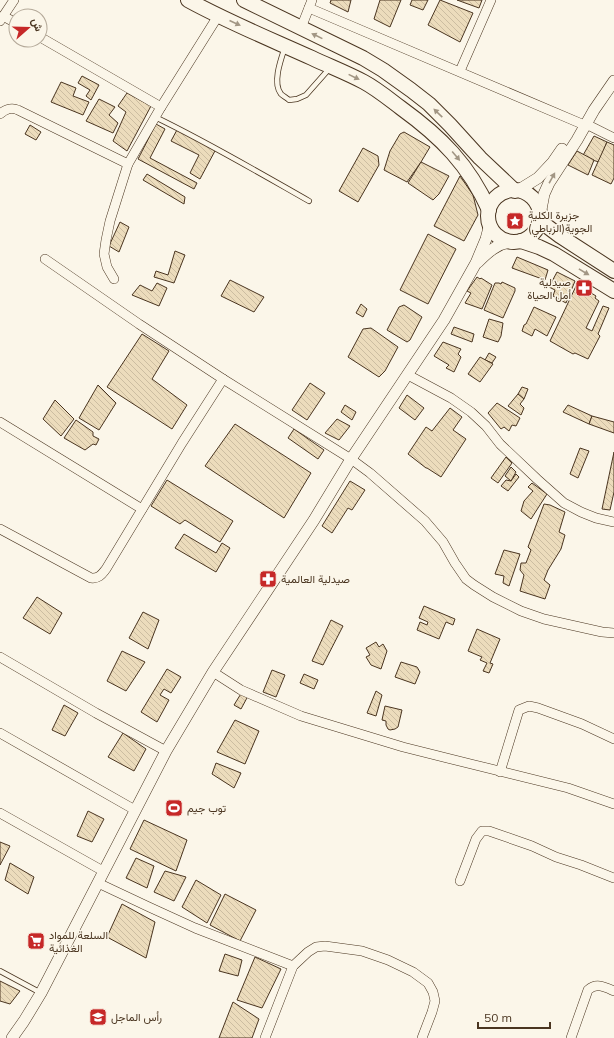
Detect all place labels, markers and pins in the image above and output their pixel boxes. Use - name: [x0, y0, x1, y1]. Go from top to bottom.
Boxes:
- place label: جزيرة الكلية الجوية(الزباطي): [528, 208, 592, 238]
- place icon: جزيرة الكلية الجوية(الزباطي): [505, 211, 525, 231]
- place label: صيدلية أمل الحياة: [527, 275, 571, 302]
- pharmacy icon: صيدلية أمل الحياة: [574, 278, 594, 298]
- pharmacy icon: صيدلية العالمية: [258, 569, 278, 589]
- place label: صيدلية العالمية: [281, 572, 350, 586]
- sports icon: توب جيم: [164, 798, 184, 818]
- place label: توب جيم: [187, 801, 227, 816]
- place label: السلعة للمواد الغذائية: [49, 928, 108, 955]
- supermarket icon: السلعة للمواد الغذائية: [26, 931, 46, 951]
- school or university icon: رأس الماجل: [88, 1007, 108, 1027]
- place label: رأس الماجل: [111, 1010, 162, 1024]

